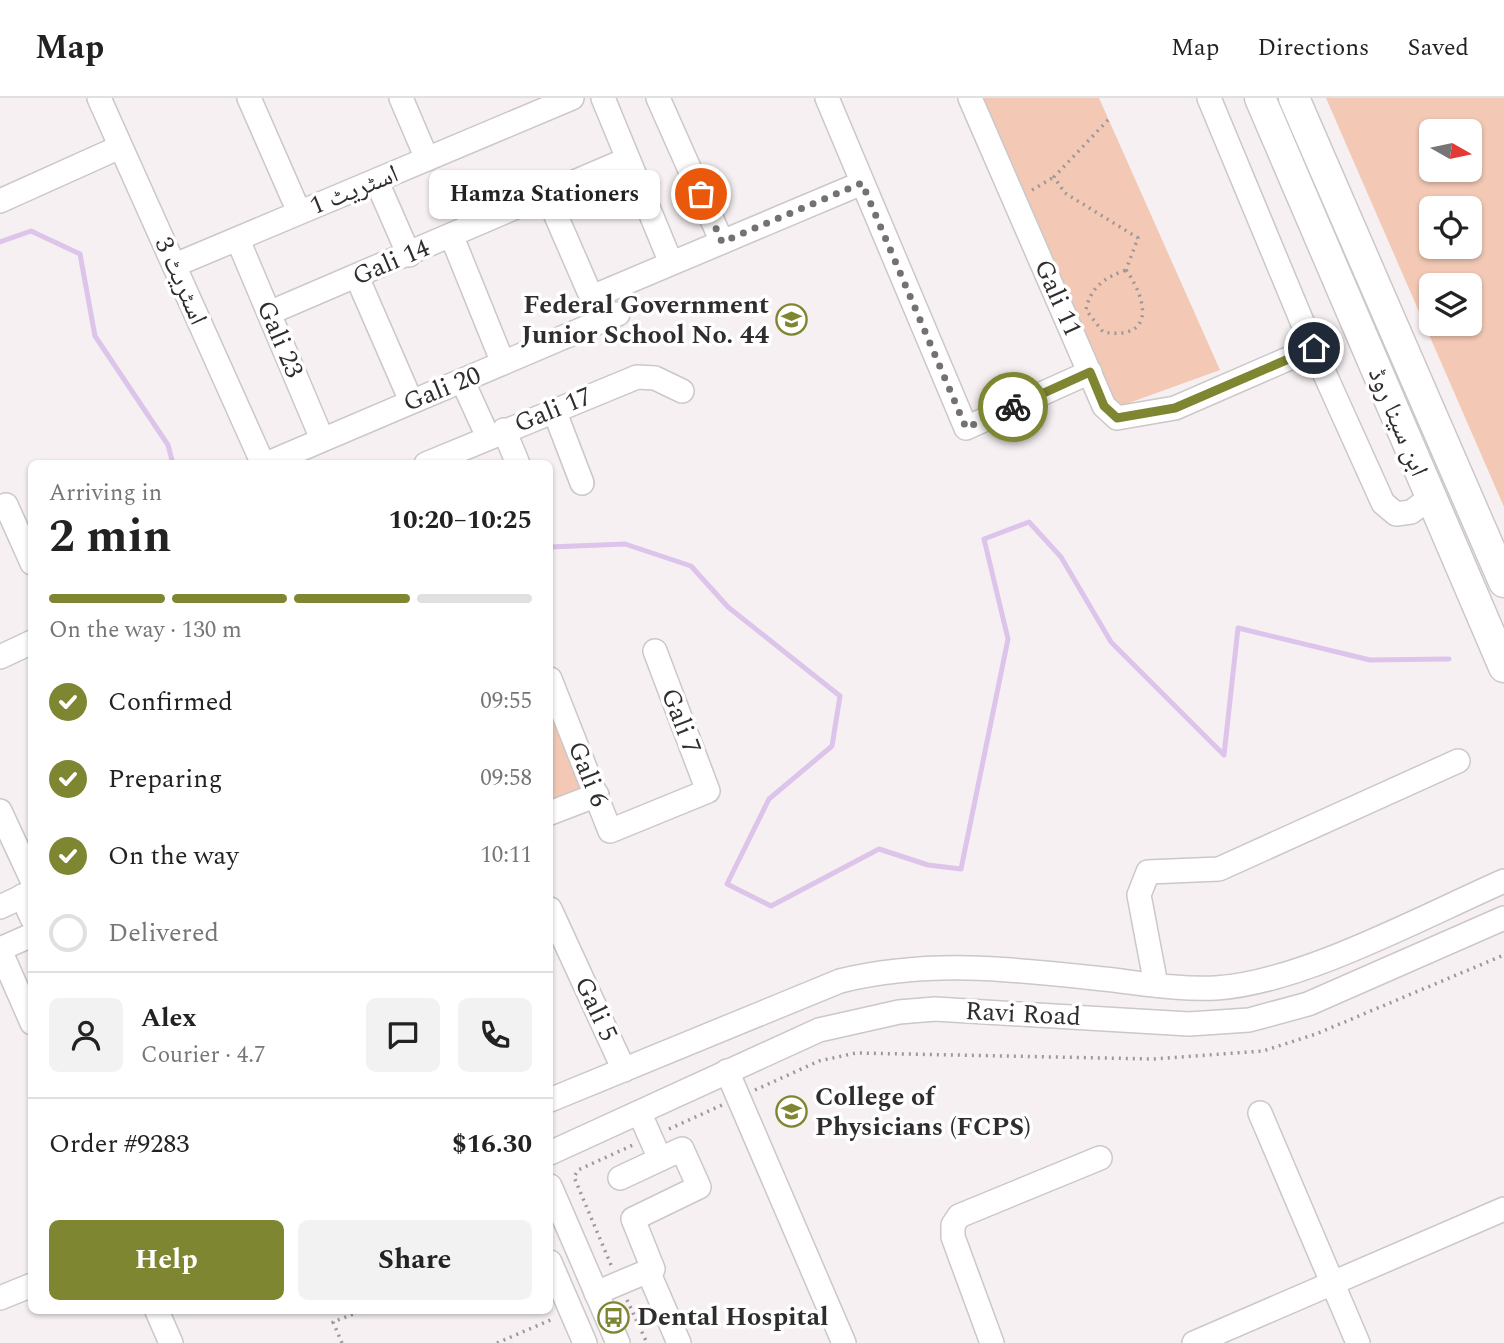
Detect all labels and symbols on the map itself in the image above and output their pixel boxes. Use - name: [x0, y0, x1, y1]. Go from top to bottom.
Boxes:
- north arrow: [1419, 119, 1482, 182]
- street label: اسٹریٹ 1: [303, 154, 405, 226]
- pin: [671, 164, 731, 224]
- callout: Hamza Stationers: [428, 170, 659, 218]
- street label: Gali 14: [346, 228, 436, 296]
- street label: اسٹریٹ 3: [144, 230, 218, 332]
- street label: Gali 11: [1023, 253, 1093, 343]
- place label: Federal Government Junior School No. 44: [521, 285, 769, 355]
- street label: Gali 23: [246, 294, 314, 384]
- school or university icon: Federal Government Junior School No. 44: [775, 303, 809, 337]
- pin: [1284, 318, 1344, 378]
- street label: Gali 20: [397, 355, 487, 423]
- street label: ابن سینا روڈ: [1357, 361, 1439, 483]
- courier: [978, 372, 1048, 442]
- street label: Gali 17: [508, 376, 598, 444]
- street label: Gali 7: [650, 682, 712, 760]
- street label: Gali 6: [557, 735, 619, 813]
- street label: Gali 5: [564, 970, 628, 1048]
- street label: Ravi Road: [964, 991, 1082, 1037]
- place label: College of Physicians (FCPS): [815, 1077, 1031, 1147]
- school or university icon: College of Physicians (FCPS): [775, 1095, 809, 1129]
- place label: Dental Hospital: [637, 1297, 828, 1337]
- bus stop icon: Dental Hospital: [597, 1300, 631, 1334]

